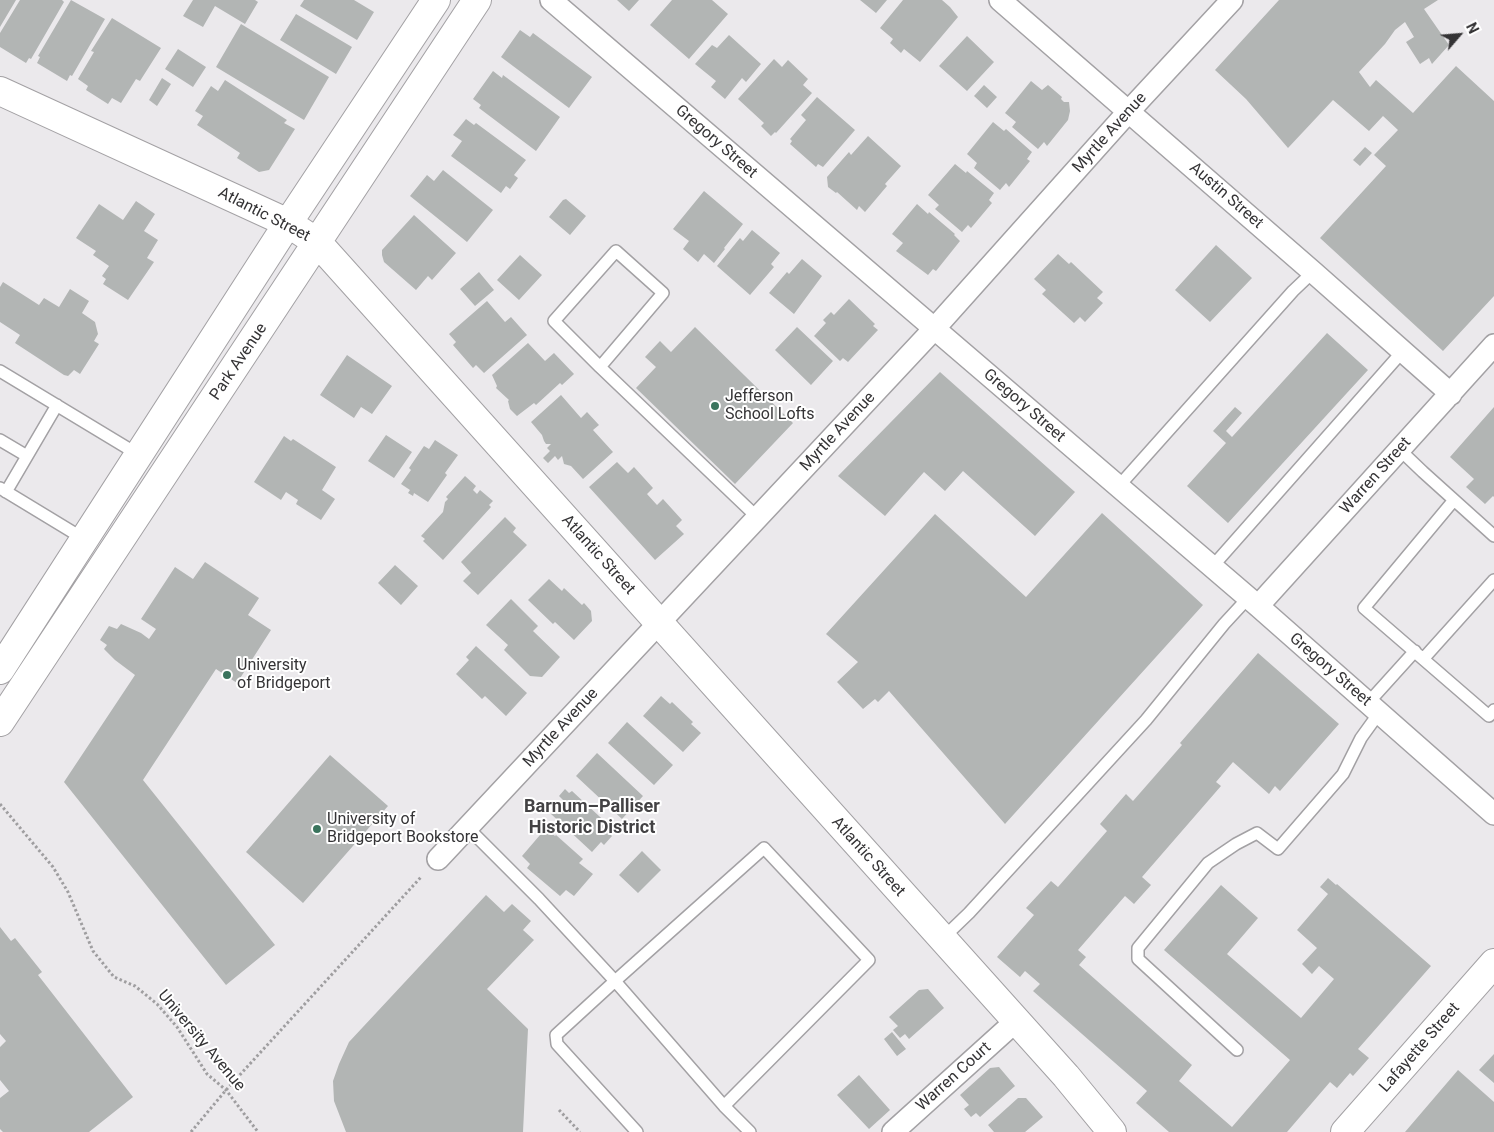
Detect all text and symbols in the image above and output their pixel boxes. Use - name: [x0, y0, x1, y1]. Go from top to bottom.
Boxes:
- north arrow: [1434, 10, 1484, 60]
- text: N: [1463, 20, 1482, 36]
- street label: Myrtle Avenue: [1069, 89, 1151, 177]
- street label: Gregory Street: [671, 101, 761, 183]
- street label: Austin Street: [1185, 159, 1267, 233]
- street label: Atlantic Street: [215, 184, 313, 246]
- street label: Park Avenue: [206, 320, 272, 404]
- street label: Gregory Street: [979, 365, 1069, 447]
- place label: Jefferson School Lofts: [725, 387, 815, 425]
- street label: Myrtle Avenue: [796, 388, 880, 476]
- marker: Jefferson School Lofts: [709, 400, 721, 412]
- street label: Warren Street: [1336, 434, 1416, 518]
- street label: Atlantic Street: [557, 511, 639, 599]
- street label: Gregory Street: [1285, 629, 1375, 711]
- place label: University of Bridgeport: [237, 656, 331, 694]
- marker: University of Bridgeport: [221, 669, 233, 681]
- street label: Myrtle Avenue: [519, 684, 603, 772]
- district label: Barnum–Palliser Historic District: [524, 796, 660, 839]
- place label: University of Bridgeport Bookstore: [327, 810, 478, 848]
- street label: Atlantic Street: [827, 813, 909, 901]
- marker: University of Bridgeport Bookstore: [311, 823, 323, 835]
- street label: University Avenue: [153, 987, 249, 1095]
- street label: Lafayette Street: [1376, 999, 1464, 1097]
- street label: Warren Court: [913, 1038, 995, 1116]

